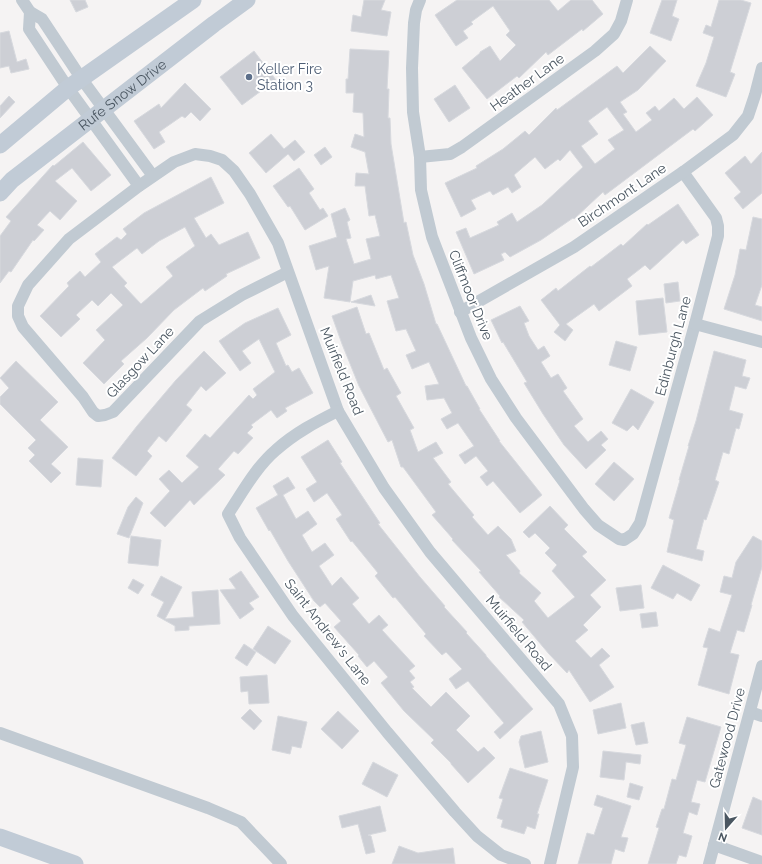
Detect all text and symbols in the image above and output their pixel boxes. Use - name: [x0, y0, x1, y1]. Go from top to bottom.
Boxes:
- street label: Heather Lane: [487, 50, 567, 114]
- street label: Rufe Snow Drive: [75, 56, 169, 134]
- place label: Keller Fire Station 3: [257, 61, 322, 93]
- marker: Keller Fire Station 3: [244, 72, 254, 82]
- street label: Birchmont Lane: [575, 160, 669, 230]
- street label: Cliffmoor Drive: [446, 248, 496, 342]
- street label: Edinburgh Lane: [652, 294, 694, 398]
- street label: Glasgow Lane: [103, 323, 177, 401]
- street label: Muirfield Road: [317, 325, 367, 417]
- street label: Saint Andrew's Lane: [281, 576, 375, 688]
- street label: Muirfield Road: [483, 592, 555, 674]
- street label: Gatewood Drive: [706, 686, 748, 790]
- north arrow: [706, 808, 746, 848]
- text: N: [717, 829, 729, 844]

